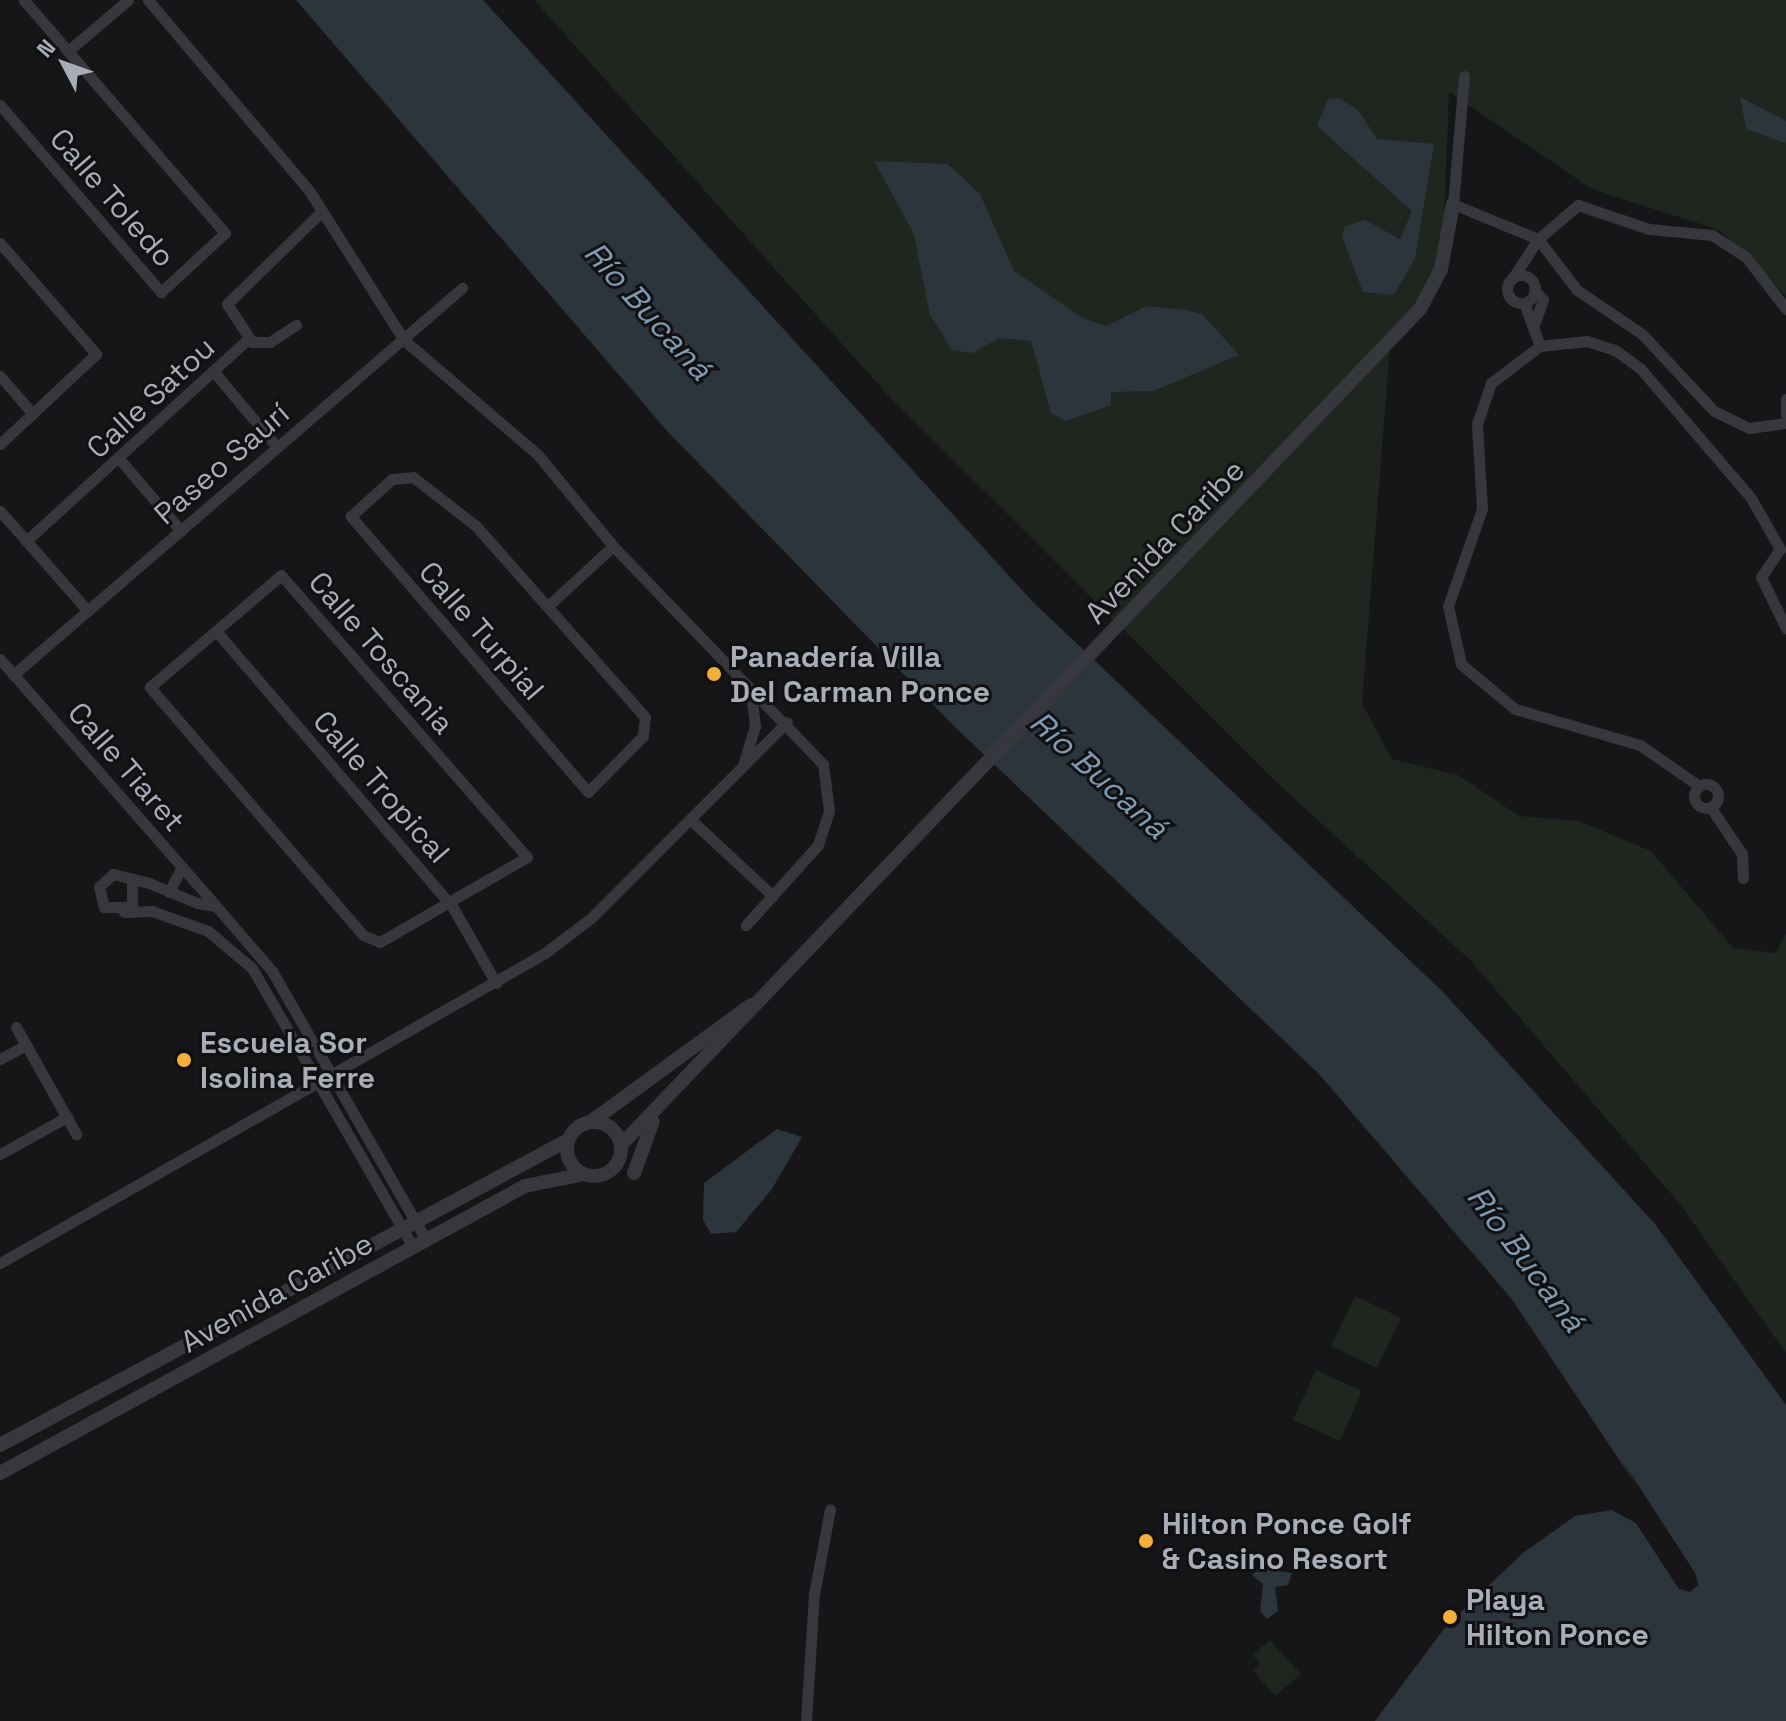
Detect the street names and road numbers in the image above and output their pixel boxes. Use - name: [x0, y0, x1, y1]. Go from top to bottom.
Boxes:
- street label: Calle Toledo: [42, 121, 182, 275]
- street label: Calle Satou: [80, 330, 222, 466]
- street label: Paseo Saurí: [147, 396, 297, 532]
- street label: Avenida Caribe: [1078, 453, 1252, 631]
- street label: Calle Turpial: [411, 554, 551, 708]
- street label: Calle Toscania: [301, 564, 461, 742]
- street label: Calle Tiaret: [60, 695, 192, 839]
- street label: Calle Tropical: [305, 703, 457, 871]
- street label: Avenida Caribe: [175, 1225, 379, 1361]

